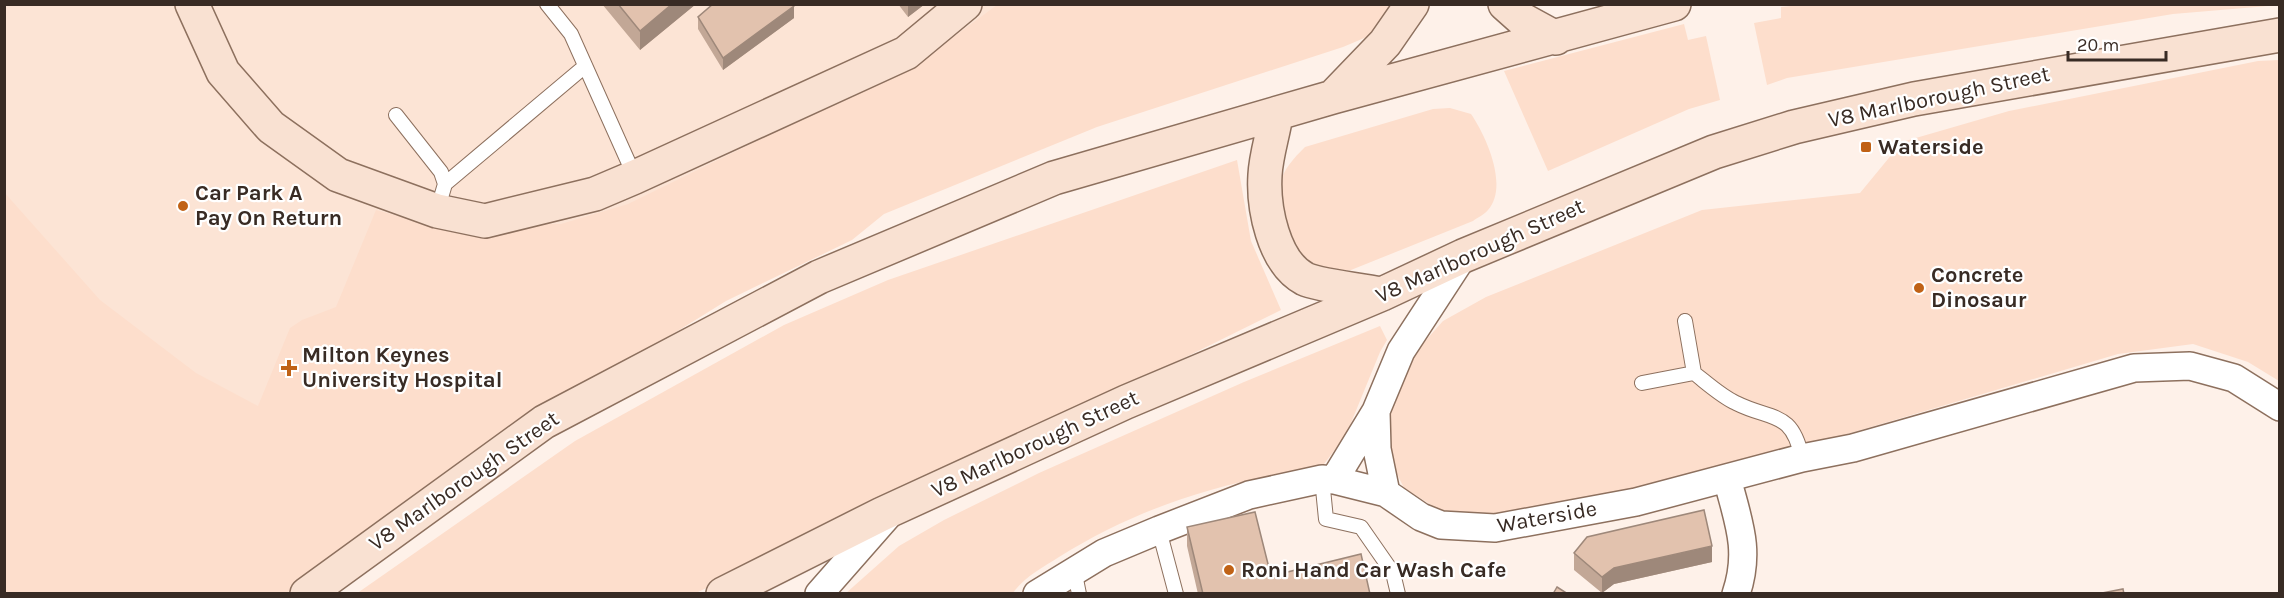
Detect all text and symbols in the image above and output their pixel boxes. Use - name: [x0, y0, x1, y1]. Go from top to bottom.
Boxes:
- scale bar: [2068, 24, 2166, 62]
- text: 20 m: [2077, 34, 2119, 56]
- street label: V8 Marlborough Street: [1826, 61, 2052, 133]
- place label: Waterside: [1878, 134, 1984, 160]
- marker: Waterside: [1859, 140, 1873, 154]
- place label: Car Park A Pay On Return: [195, 180, 342, 231]
- street label: V8 Marlborough Street: [1372, 193, 1588, 309]
- marker: Car Park A Pay On Return: [176, 199, 190, 213]
- place label: Concrete Dinosaur: [1931, 262, 2027, 313]
- marker: Concrete Dinosaur: [1912, 281, 1926, 295]
- place label: Milton Keynes University Hospital: [302, 342, 502, 393]
- marker: Milton Keynes University Hospital: [280, 359, 298, 377]
- street label: V8 Marlborough Street: [927, 385, 1143, 503]
- street label: V8 Marlborough Street: [364, 406, 564, 556]
- street label: Waterside: [1495, 495, 1599, 539]
- place label: Roni Hand Car Wash Cafe: [1241, 557, 1507, 583]
- marker: Roni Hand Car Wash Cafe: [1222, 563, 1236, 577]

